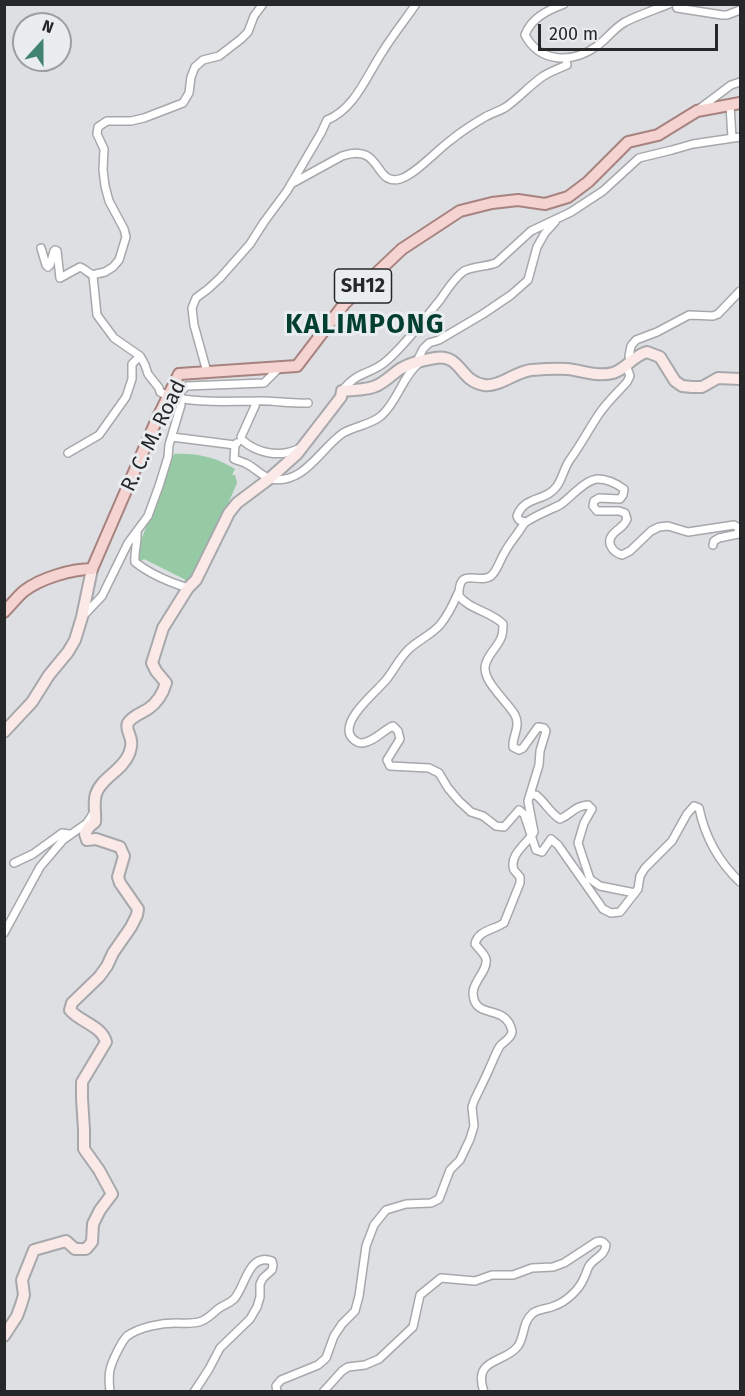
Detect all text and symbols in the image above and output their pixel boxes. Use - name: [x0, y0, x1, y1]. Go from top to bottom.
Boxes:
- north arrow: [12, 12, 72, 72]
- scale bar: [541, 12, 721, 50]
- text: N: [40, 16, 56, 37]
- text: 200 m: [549, 23, 598, 45]
- road number: SH12: [334, 269, 392, 303]
- district label: KALIMPONG: [285, 309, 445, 341]
- street label: R. C. M. Road: [116, 376, 192, 496]

